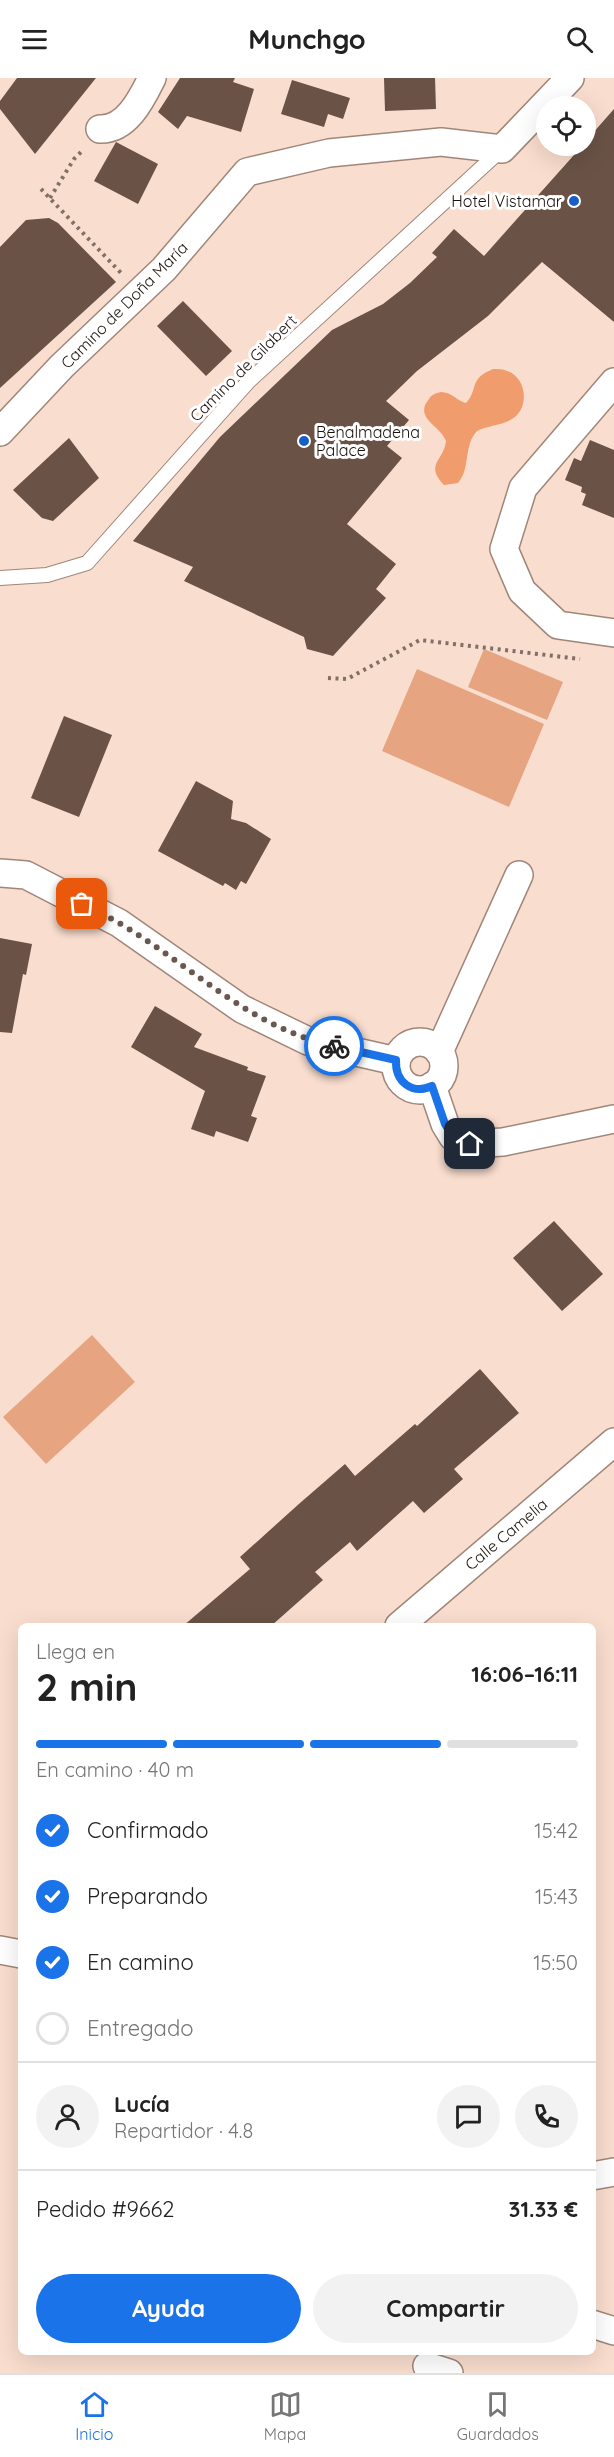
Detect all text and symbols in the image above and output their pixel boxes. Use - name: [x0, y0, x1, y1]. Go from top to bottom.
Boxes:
- text: Munchgo: [248, 22, 366, 56]
- icon: menu: [18, 23, 51, 56]
- icon: search: [563, 23, 596, 56]
- map controls: [536, 96, 596, 156]
- button: locate: [536, 96, 596, 156]
- place label: Hotel Vistamar: [451, 191, 562, 211]
- marker: Hotel Vistamar: [567, 194, 581, 208]
- street label: Camino de Doña María: [56, 237, 192, 373]
- street label: Camino de Gilabert: [185, 310, 301, 426]
- place label: Benalmadena Palace: [316, 422, 420, 460]
- marker: Benalmadena Palace: [297, 434, 311, 448]
- pin: [56, 878, 107, 929]
- icon: bag: [65, 887, 98, 920]
- courier: [304, 1016, 364, 1076]
- icon: bike: [318, 1030, 351, 1063]
- pin: [444, 1118, 495, 1169]
- icon: home: [453, 1127, 486, 1160]
- street label: Calle Camelia: [461, 1494, 551, 1574]
- text: Llega en: [36, 1639, 115, 1664]
- text: 16:06–16:11: [471, 1660, 578, 1688]
- text: 2 min: [36, 1662, 138, 1711]
- text: En camino · 40 m: [36, 1757, 194, 1782]
- icon: check: [36, 1814, 69, 1847]
- text: Confirmado: [87, 1816, 208, 1844]
- text: 15:42: [534, 1818, 578, 1843]
- icon: check: [36, 1880, 69, 1913]
- text: Preparando: [87, 1882, 208, 1910]
- text: 15:43: [535, 1884, 578, 1909]
- icon: check: [36, 1946, 69, 1979]
- text: En camino: [87, 1948, 194, 1976]
- text: 15:50: [533, 1950, 578, 1975]
- text: Entregado: [87, 2014, 194, 2042]
- button: person: [36, 2085, 99, 2148]
- button: chat: [437, 2085, 500, 2148]
- button: phone: [515, 2085, 578, 2148]
- text: Lucía: [114, 2090, 170, 2118]
- text: Repartidor · 4.8: [114, 2118, 253, 2143]
- text: Pedido #9662: [36, 2195, 175, 2223]
- text: 31.33 €: [509, 2195, 578, 2223]
- button: Ayuda: [36, 2274, 301, 2343]
- button: Compartir: [313, 2274, 578, 2343]
- tab: Inicio: [75, 2388, 113, 2444]
- tab: Mapa: [264, 2388, 306, 2444]
- tab: Guardados: [457, 2388, 539, 2444]

